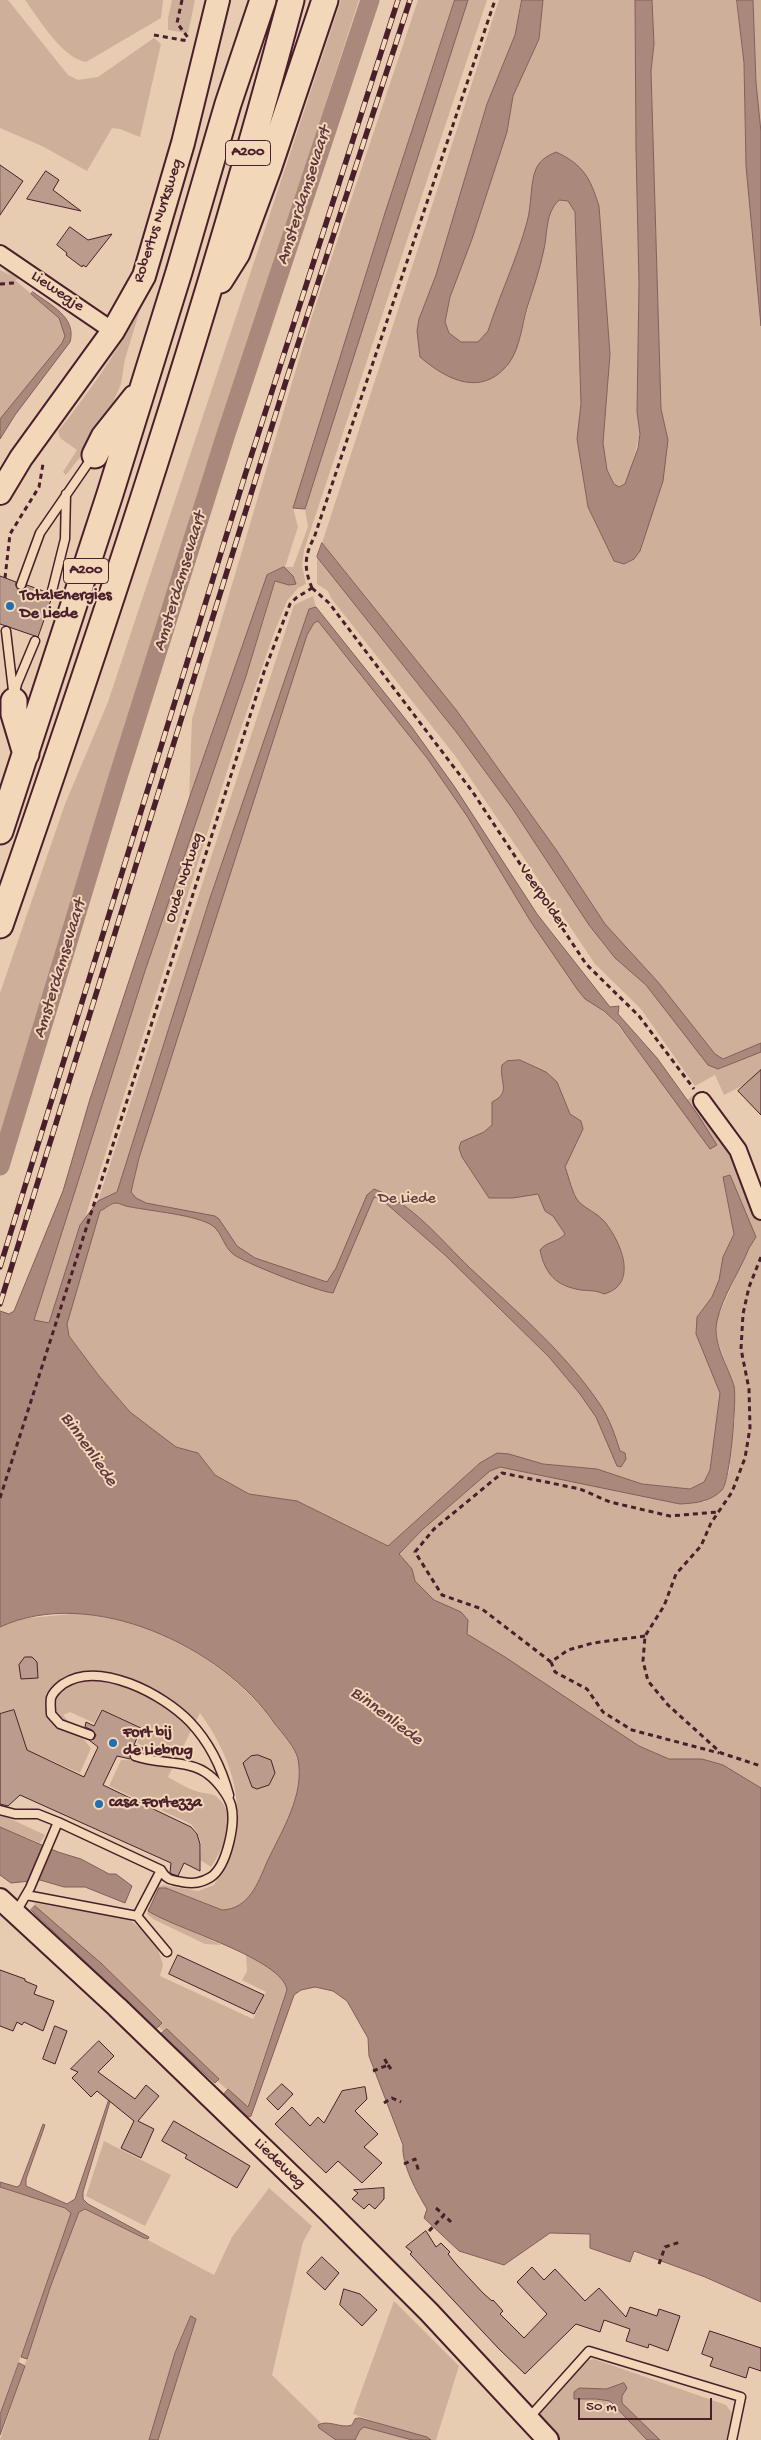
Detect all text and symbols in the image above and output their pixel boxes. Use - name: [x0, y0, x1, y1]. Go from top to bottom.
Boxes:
- water label: Amsterdamsevaart: [272, 124, 338, 268]
- road number: A200: [226, 140, 270, 166]
- street label: Robertus Nurksweg: [130, 157, 188, 285]
- street label: Liewegje: [27, 267, 87, 317]
- water label: Amsterdamsevaart: [150, 510, 212, 654]
- road number: A200: [64, 558, 108, 584]
- place label: TotalEnergies De Liede: [20, 587, 112, 625]
- marker: TotalEnergies De Liede: [4, 600, 16, 612]
- street label: Oude Notweg: [161, 831, 209, 925]
- street label: Veerpolder: [513, 861, 571, 933]
- water label: Amsterdamsevaart: [30, 897, 92, 1041]
- park label: De Liede: [378, 1190, 436, 1210]
- water label: Binnenliede: [55, 1409, 121, 1491]
- water label: Binnenliede: [346, 1683, 426, 1751]
- place label: Fort bij de Liebrug: [123, 1724, 193, 1762]
- marker: Fort bij de Liebrug: [107, 1737, 119, 1749]
- place label: casa Fortezza: [109, 1794, 202, 1814]
- marker: casa Fortezza: [93, 1798, 105, 1810]
- street label: Liedeweg: [249, 2135, 309, 2193]
- scale bar: [581, 2388, 715, 2420]
- text: 50 m: [586, 2398, 617, 2416]

